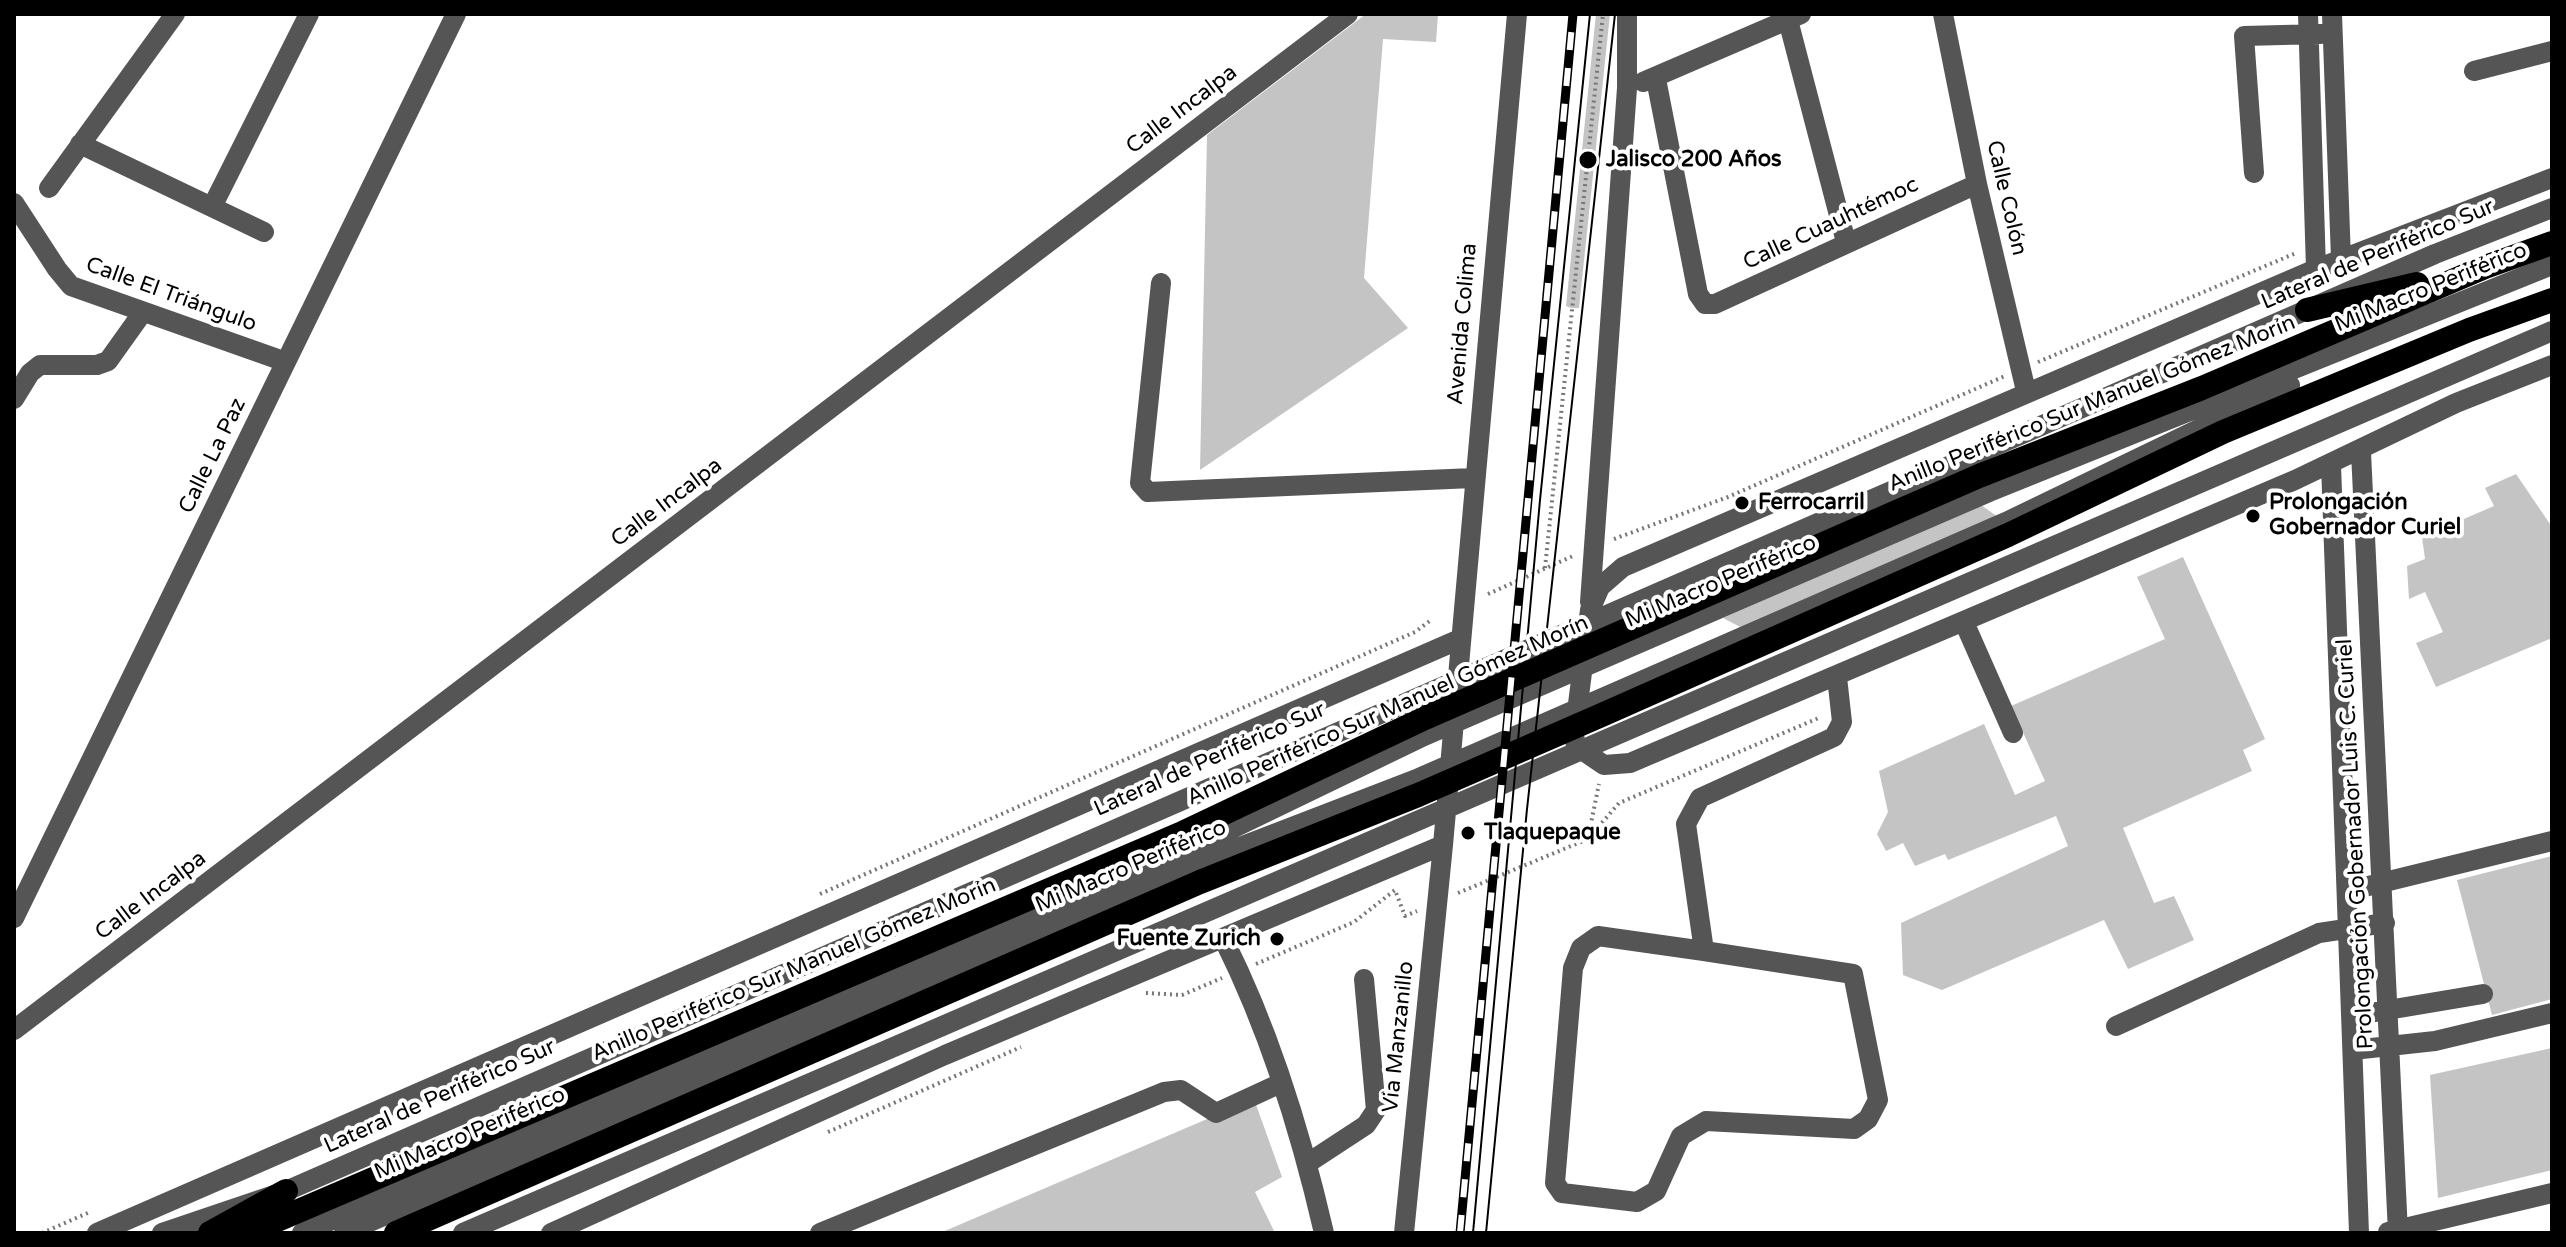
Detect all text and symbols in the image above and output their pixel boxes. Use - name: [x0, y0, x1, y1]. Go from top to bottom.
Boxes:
- street label: Calle Incalpa: [1121, 60, 1243, 160]
- street label: Calle Colón: [1980, 138, 2032, 258]
- place label: Jalisco 200 Años: [1606, 147, 1782, 173]
- marker: Jalisco 200 Años: [1577, 149, 1599, 171]
- street label: Calle Cuauhtémoc: [1739, 172, 1923, 276]
- street label: Lateral de Periférico Sur: [2258, 194, 2498, 316]
- street label: Mi Macro Periférico: [2331, 237, 2531, 339]
- street label: Avenida Colima: [1443, 242, 1483, 406]
- street label: Calle El Triángulo: [82, 252, 260, 338]
- street label: Anillo Periférico Sur Manuel Gómez Morín: [1885, 310, 2299, 498]
- street label: Calle La Paz: [174, 394, 252, 518]
- street label: Calle Incalpa: [606, 453, 728, 553]
- place label: Ferrocarril: [1758, 490, 1865, 516]
- place label: Prolongación Gobernador Curiel: [2269, 490, 2461, 542]
- marker: Ferrocarril: [1733, 494, 1751, 512]
- marker: Prolongación Gobernador Curiel: [2244, 507, 2262, 525]
- street label: Mi Macro Periférico: [1622, 530, 1820, 634]
- street label: Anillo Periférico Sur Manuel Gómez Morín: [1183, 610, 1593, 812]
- street label: Prolongación Gobernador Luis C. Curiel: [2332, 638, 2380, 1050]
- street label: Lateral de Periférico Sur: [1090, 697, 1330, 823]
- street label: Mi Macro Periférico: [1032, 815, 1230, 919]
- place label: Tlaquepaque: [1484, 820, 1621, 846]
- marker: Tlaquepaque: [1459, 824, 1477, 842]
- street label: Calle Incalpa: [90, 846, 212, 946]
- street label: Anillo Periférico Sur Manuel Gómez Morín: [588, 873, 1000, 1067]
- place label: Fuente Zurich: [1117, 926, 1261, 952]
- marker: Fuente Zurich: [1268, 930, 1286, 948]
- street label: Via Manzanillo: [1378, 960, 1420, 1114]
- street label: Lateral de Periférico Sur: [320, 1034, 560, 1160]
- street label: Mi Macro Periférico: [371, 1082, 569, 1186]

